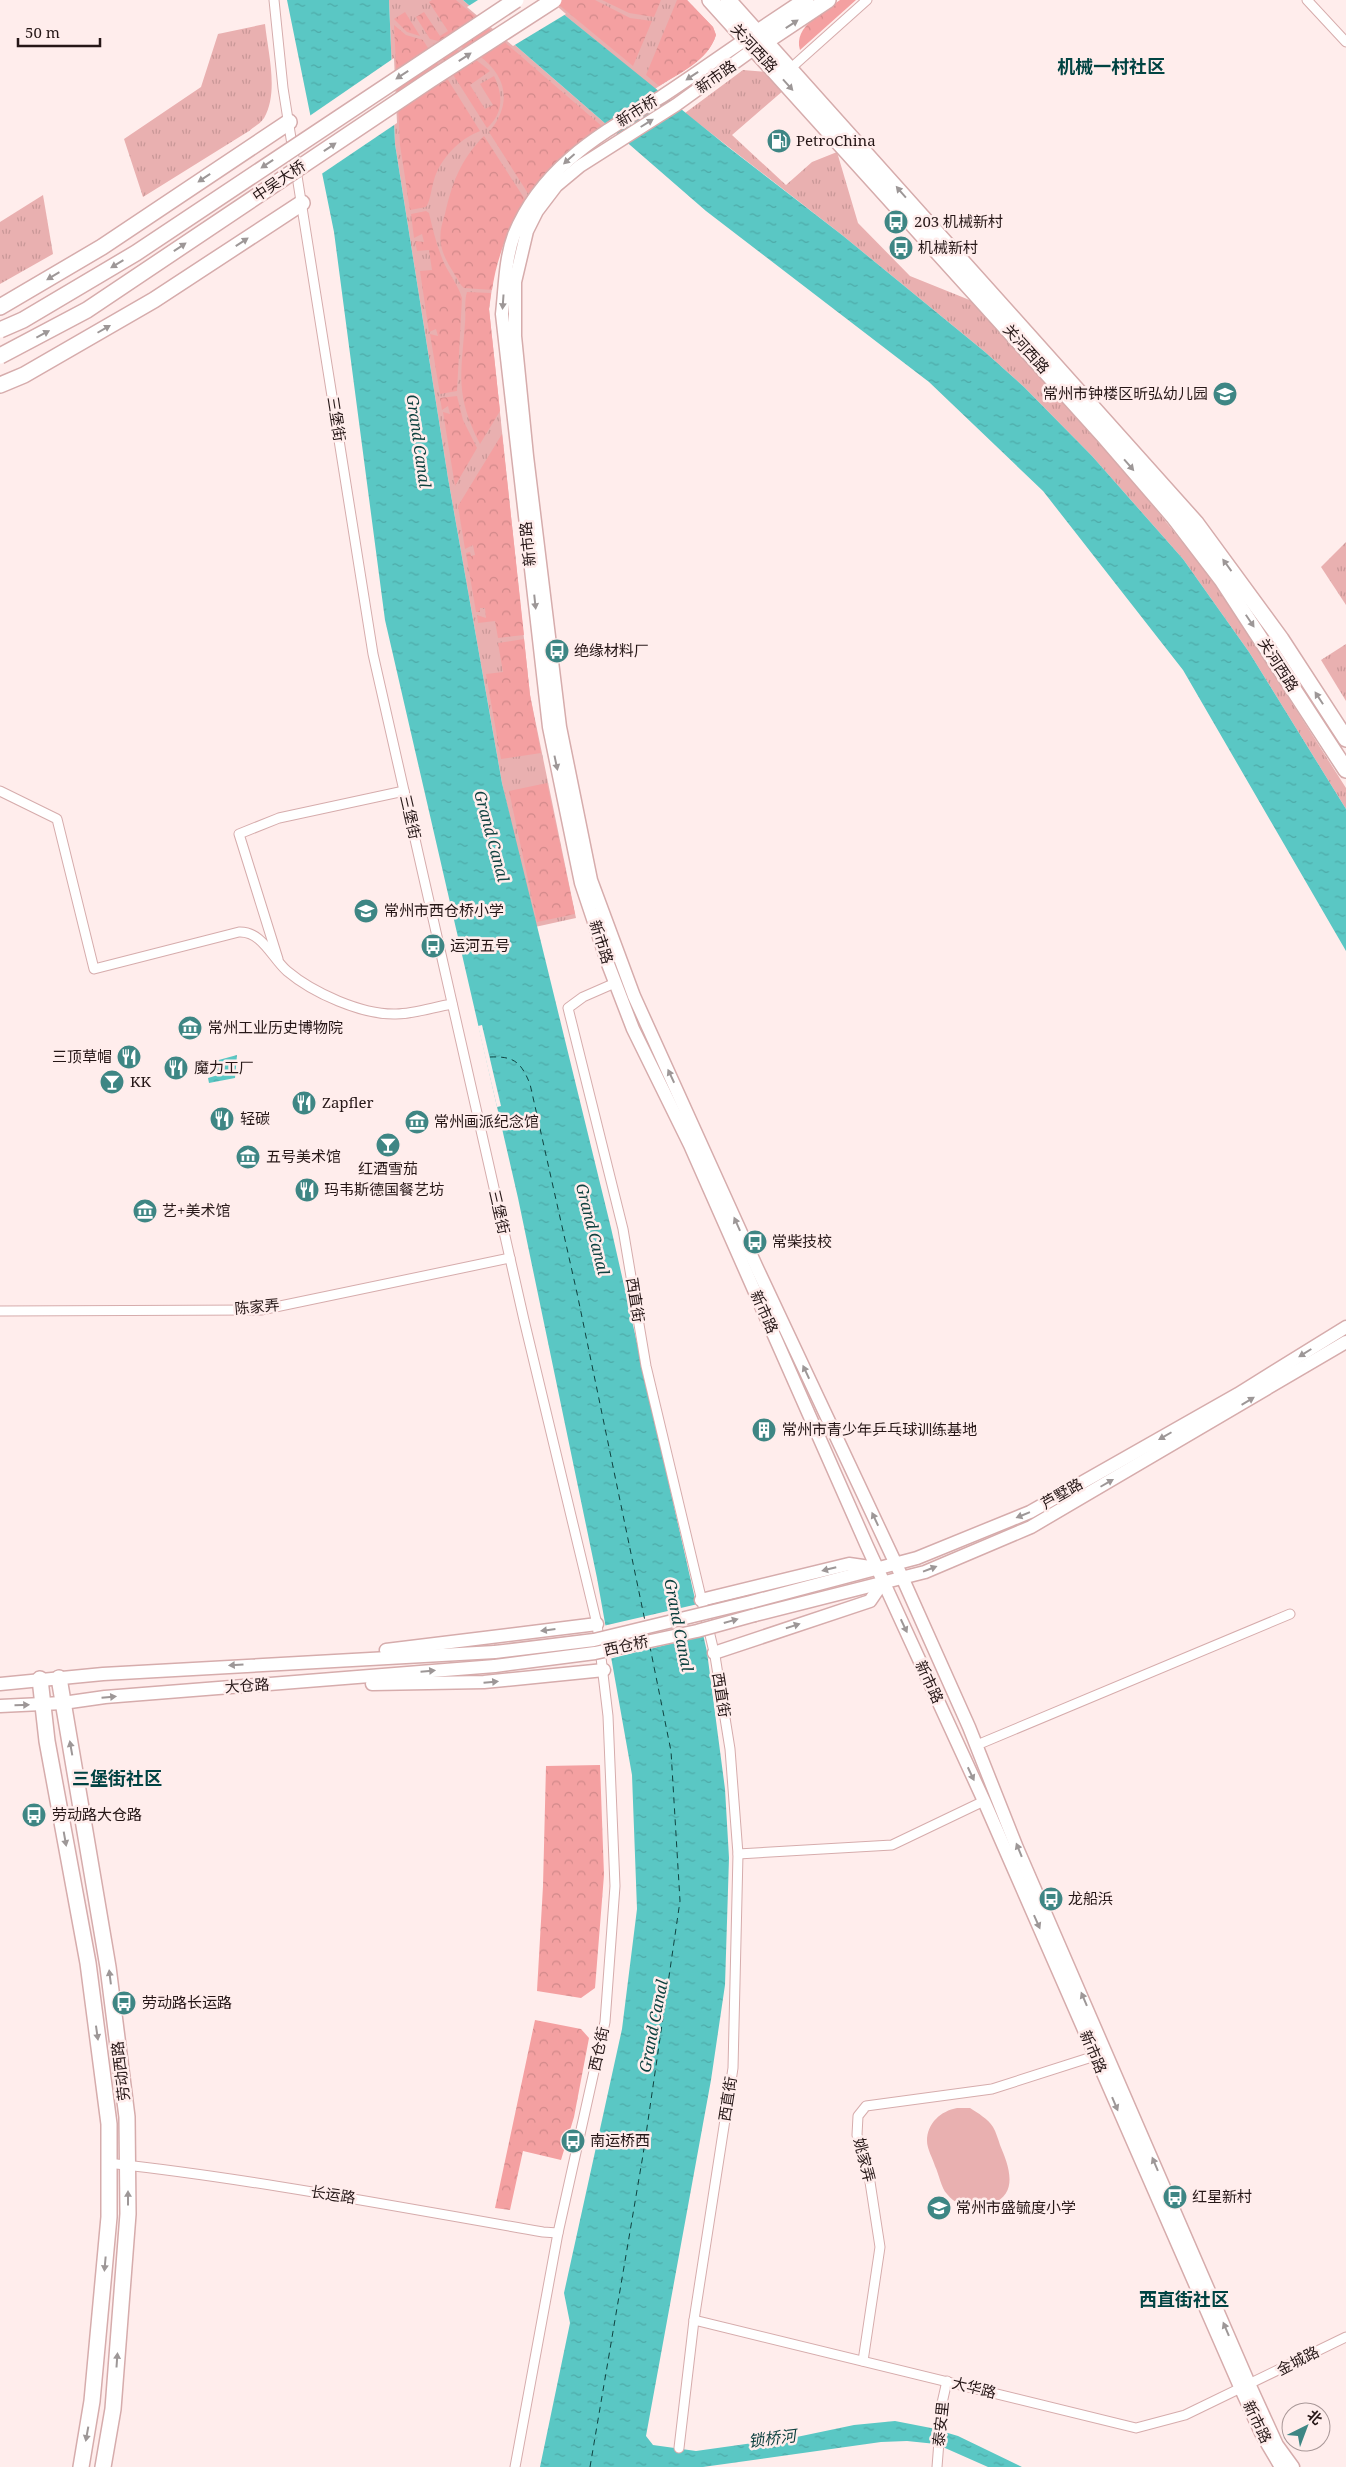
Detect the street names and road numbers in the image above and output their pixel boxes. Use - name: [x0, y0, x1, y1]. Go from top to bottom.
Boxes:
- street label: 关河西路: [727, 19, 783, 76]
- street label: 新市路: [691, 55, 740, 97]
- street label: 新市桥: [612, 90, 661, 131]
- street label: 中吴大桥: [248, 155, 309, 205]
- street label: 关河西路: [999, 319, 1054, 377]
- street label: 三堡街: [324, 395, 350, 443]
- street label: 新市路: [515, 521, 539, 568]
- street label: 关河西路: [1254, 634, 1304, 695]
- street label: 三堡街: [396, 793, 426, 841]
- street label: 新市路: [585, 917, 618, 966]
- street label: 三堡街: [485, 1188, 515, 1236]
- street label: 西直街: [623, 1276, 649, 1324]
- street label: 新市路: [747, 1287, 783, 1336]
- street label: 陈家弄: [234, 1294, 280, 1318]
- street label: 芦墅路: [1037, 1473, 1086, 1513]
- street label: 西仓桥: [602, 1631, 650, 1659]
- street label: 新市路: [911, 1657, 948, 1706]
- street label: 西直街: [709, 1671, 735, 1719]
- street label: 大仓路: [224, 1673, 270, 1697]
- street label: 西仓街: [584, 2025, 612, 2073]
- street label: 新市路: [1076, 2027, 1112, 2076]
- street label: 劳动西路: [106, 2040, 134, 2102]
- street label: 西直街: [714, 2075, 740, 2123]
- street label: 姚家弄: [850, 2135, 880, 2184]
- street label: 长运路: [309, 2181, 357, 2207]
- street label: 金城路: [1273, 2341, 1322, 2379]
- street label: 大华路: [950, 2372, 999, 2402]
- street label: 新市路: [1239, 2397, 1277, 2446]
- street label: 泰安里: [928, 2400, 952, 2447]

